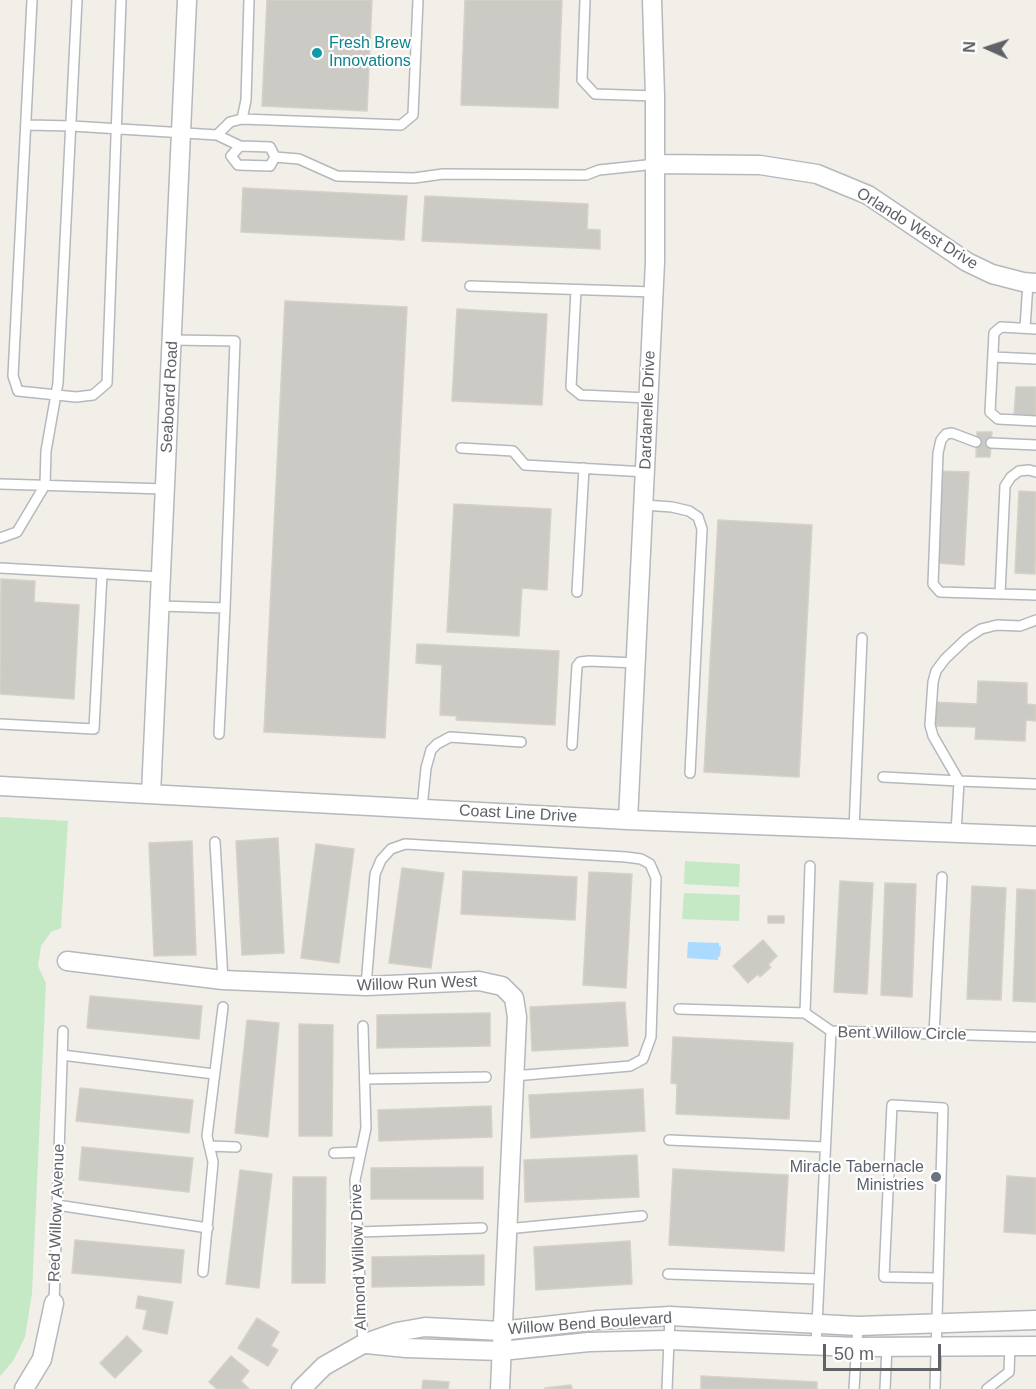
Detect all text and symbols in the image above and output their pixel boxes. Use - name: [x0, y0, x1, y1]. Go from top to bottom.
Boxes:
- north arrow: [958, 18, 1018, 78]
- place label: Fresh Brew Innovations: [329, 34, 411, 72]
- text: N: [961, 41, 978, 53]
- marker: Fresh Brew Innovations: [310, 46, 324, 60]
- street label: Orlando West Drive: [853, 184, 981, 274]
- street label: Seaboard Road: [157, 341, 183, 453]
- street label: Dardanelle Drive: [636, 350, 660, 470]
- street label: Coast Line Drive: [458, 801, 578, 827]
- street label: Willow Run West: [356, 972, 478, 996]
- street label: Bent Willow Circle: [837, 1023, 967, 1045]
- street label: Red Willow Avenue: [45, 1143, 69, 1283]
- place label: Miracle Tabernacle Ministries: [790, 1158, 924, 1196]
- marker: Miracle Tabernacle Ministries: [929, 1170, 943, 1184]
- street label: Almond Willow Drive: [347, 1183, 371, 1331]
- street label: Willow Bend Boulevard: [507, 1309, 673, 1339]
- scale bar: [826, 1332, 944, 1370]
- text: 50 m: [834, 1344, 874, 1364]

